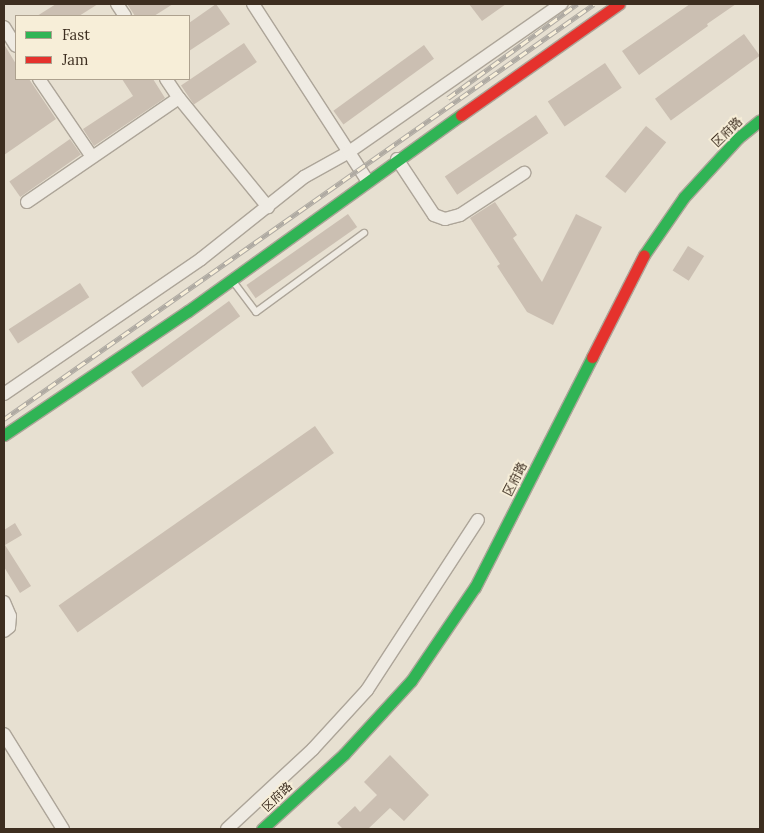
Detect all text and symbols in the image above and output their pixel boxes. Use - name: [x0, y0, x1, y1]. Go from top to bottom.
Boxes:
- legend: [15, 15, 190, 80]
- text: Fast: [62, 25, 90, 44]
- text: Jam: [62, 50, 89, 69]
- street label: 区府路: [709, 114, 745, 150]
- street label: 区府路: [500, 460, 530, 498]
- street label: 区府路: [259, 779, 295, 815]

